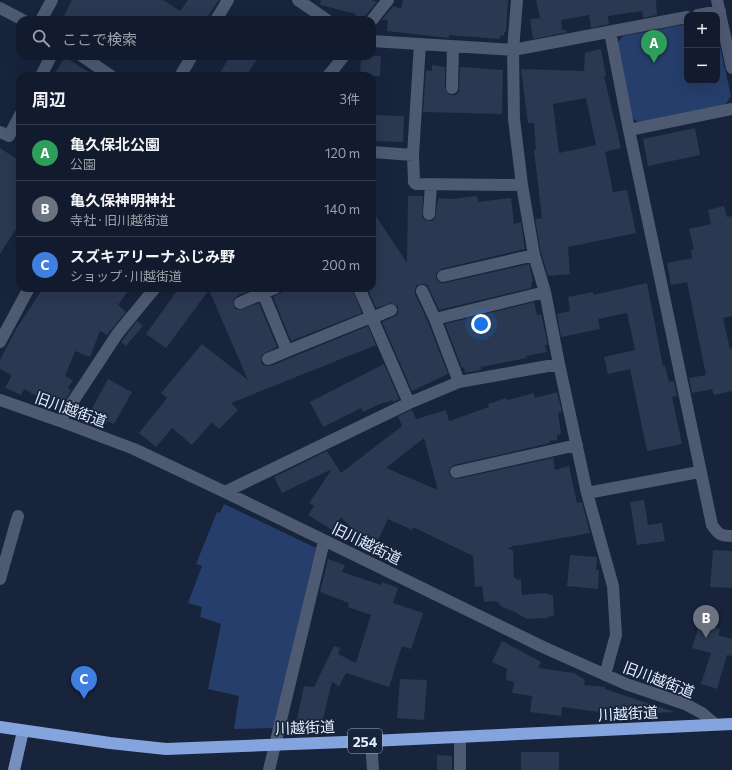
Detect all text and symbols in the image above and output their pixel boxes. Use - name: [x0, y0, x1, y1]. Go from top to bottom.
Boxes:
- map controls: [684, 12, 720, 84]
- button: +: [684, 12, 720, 48]
- search box: [16, 16, 376, 60]
- icon: search: [30, 27, 52, 49]
- text: ここで検索: [62, 30, 137, 48]
- pin: A: [641, 30, 667, 63]
- button: −: [684, 48, 720, 84]
- text: 周辺: [32, 89, 66, 110]
- text: 3件: [340, 91, 360, 107]
- text: 亀久保北公園: [70, 135, 160, 153]
- text: A: [40, 145, 50, 161]
- text: 120 m: [325, 145, 360, 161]
- text: 公園: [70, 156, 96, 172]
- text: 亀久保神明神社: [70, 191, 175, 209]
- text: B: [41, 201, 49, 217]
- text: 140 m: [324, 201, 360, 217]
- text: 寺社 · 旧川越街道: [70, 212, 169, 228]
- text: スズキアリーナふじみ野: [70, 247, 235, 265]
- text: C: [41, 257, 49, 273]
- text: 200 m: [322, 257, 360, 273]
- text: ショップ · 川越街道: [70, 268, 182, 284]
- your location: [471, 314, 491, 334]
- street label: 旧川越街道: [33, 388, 109, 430]
- street label: 旧川越街道: [329, 518, 405, 568]
- pin: B: [693, 605, 719, 638]
- street label: 旧川越街道: [621, 657, 697, 701]
- pin: C: [71, 666, 97, 699]
- street label: 川越街道: [598, 702, 658, 724]
- street label: 川越街道: [275, 717, 335, 737]
- road number: 254: [348, 729, 382, 753]

